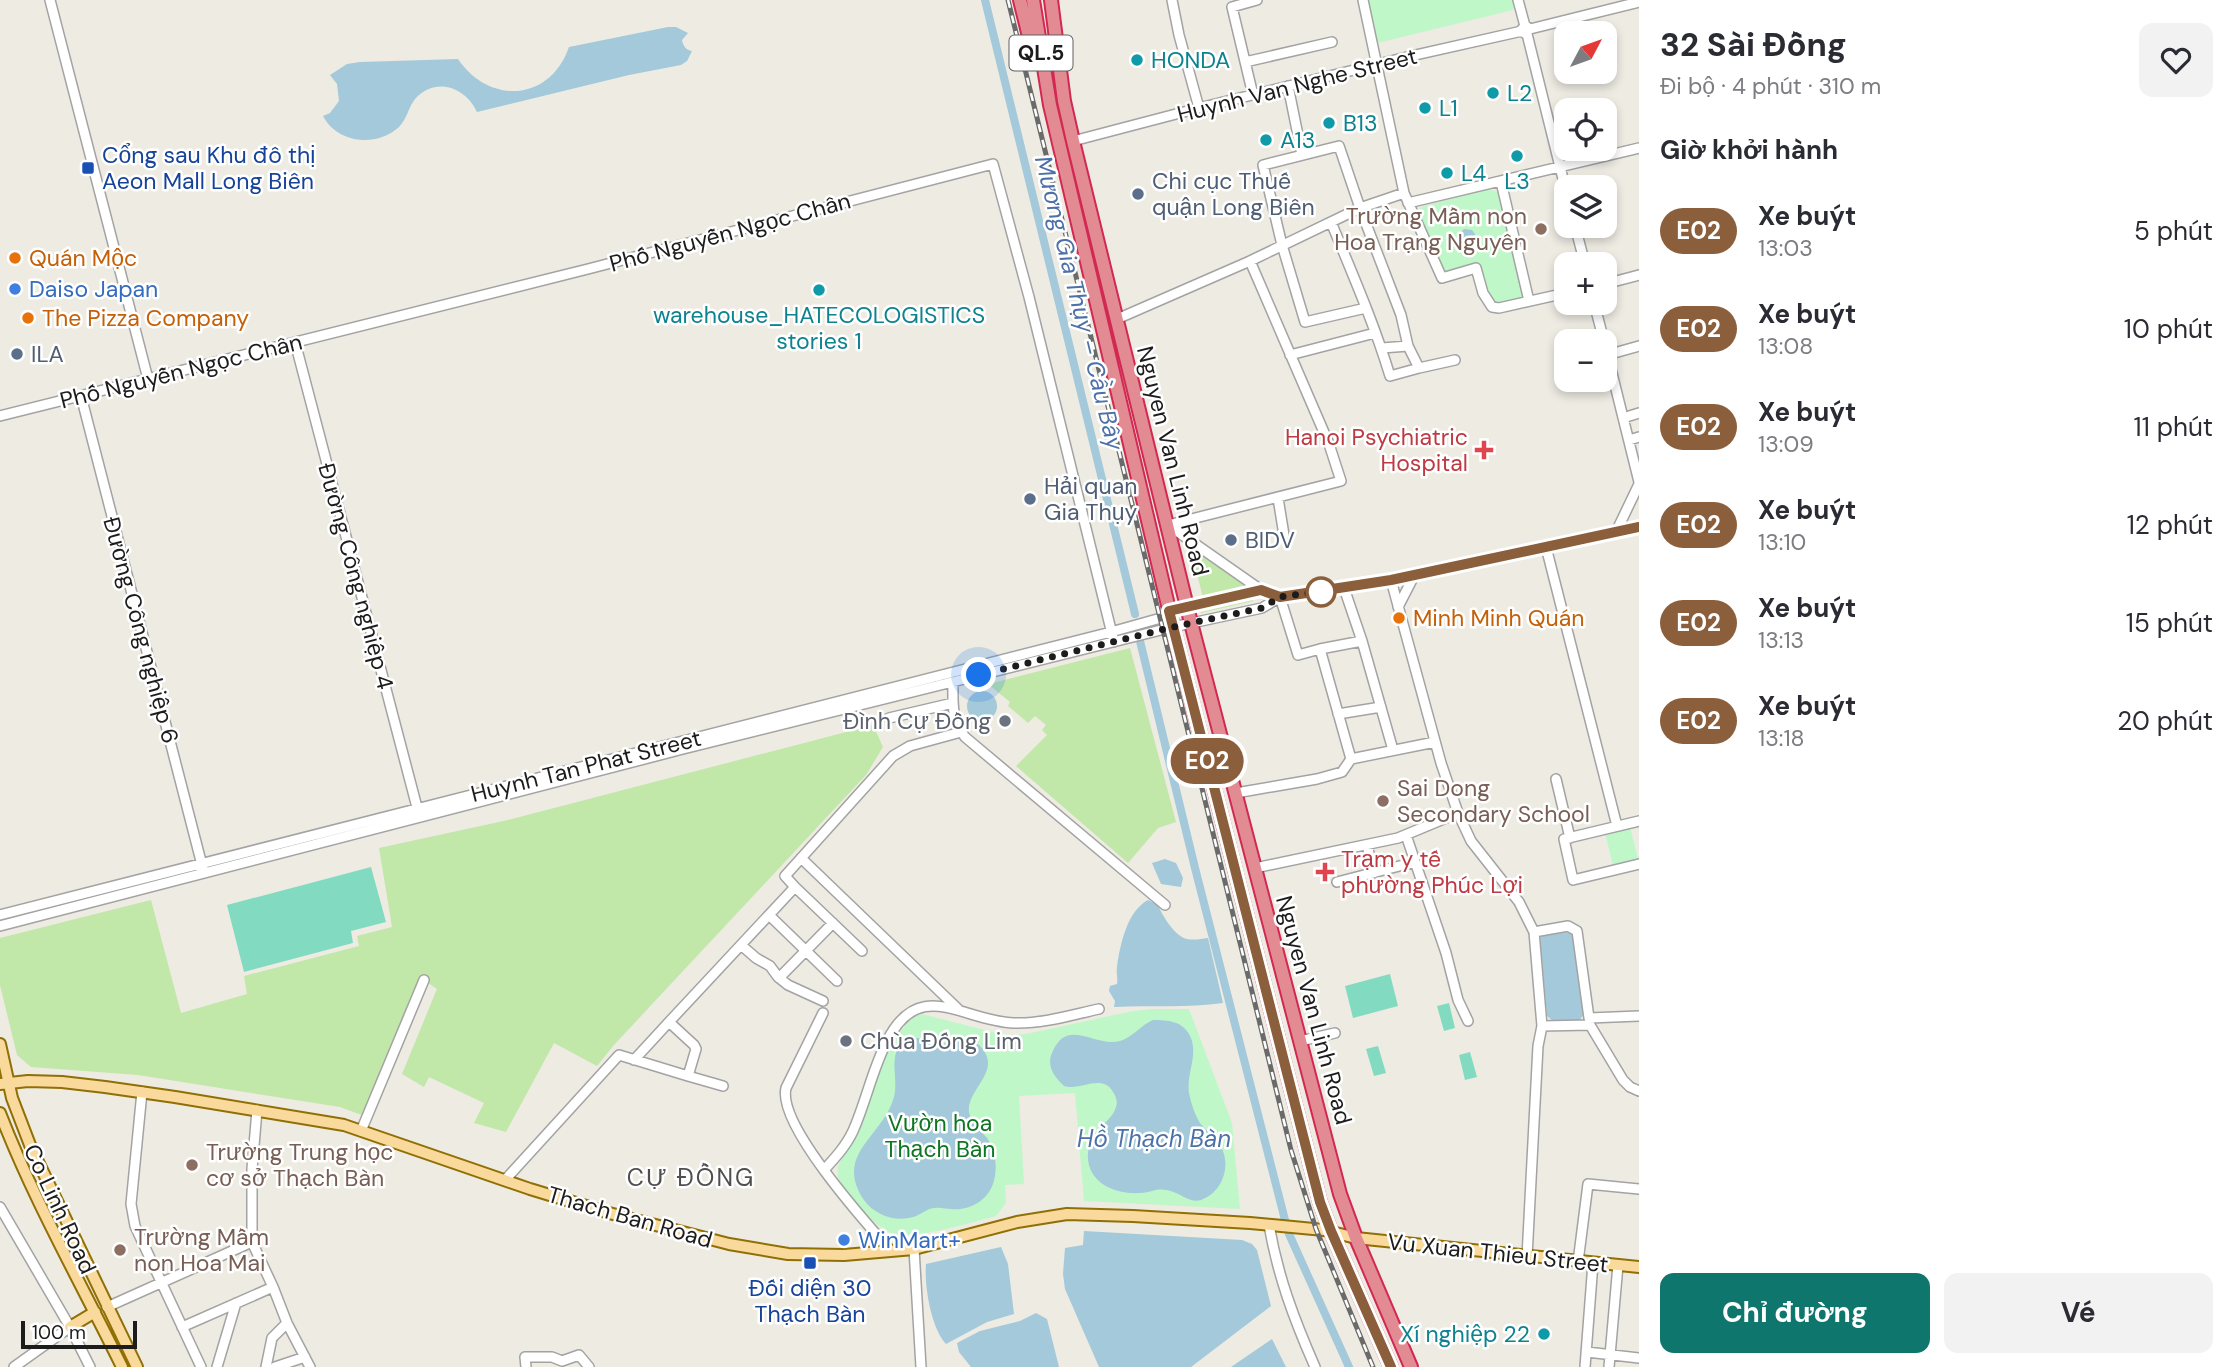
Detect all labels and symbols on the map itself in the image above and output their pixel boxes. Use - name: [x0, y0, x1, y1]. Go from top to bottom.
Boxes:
- north arrow: [1554, 21, 1617, 84]
- road number: QL.5: [1010, 36, 1072, 70]
- street label: Huynh Van Nghe Street: [1174, 41, 1420, 129]
- place label: HONDA: [1151, 45, 1230, 75]
- marker: HONDA: [1129, 52, 1145, 68]
- place label: L2: [1507, 78, 1532, 108]
- marker: L2: [1485, 85, 1501, 101]
- place label: L1: [1439, 93, 1458, 123]
- marker: L1: [1417, 100, 1433, 116]
- place label: B13: [1343, 108, 1378, 138]
- marker: B13: [1321, 115, 1337, 131]
- place label: A13: [1280, 125, 1315, 155]
- marker: A13: [1258, 132, 1274, 148]
- place label: Cổng sau Khu đô thị Aeon Mall Long Biên: [102, 140, 315, 196]
- marker: L3: [1509, 148, 1525, 164]
- water label: Mương Gia Thụy – Cầu Bây: [1028, 152, 1131, 454]
- place label: L4: [1461, 158, 1486, 188]
- marker: Cổng sau Khu đô thị Aeon Mall Long Biên: [80, 160, 96, 176]
- marker: L4: [1439, 165, 1455, 181]
- place label: Chi cục Thuế quận Long Biên: [1152, 166, 1315, 222]
- place label: L3: [1504, 166, 1530, 196]
- street label: Phố Nguyễn Ngọc Chân: [606, 185, 854, 279]
- marker: Chi cục Thuế quận Long Biên: [1130, 186, 1146, 202]
- place label: Trường Mầm non Hoa Trạng Nguyên: [1334, 201, 1527, 257]
- marker: Trường Mầm non Hoa Trạng Nguyên: [1533, 221, 1549, 237]
- place label: Quán Mộc: [29, 243, 137, 273]
- marker: Quán Mộc: [7, 250, 23, 266]
- place label: Daiso Japan: [29, 274, 158, 304]
- marker: Daiso Japan: [7, 281, 23, 297]
- marker: warehouse_HATECOLOGISTICS stories 1: [811, 282, 827, 298]
- place label: warehouse_HATECOLOGISTICS stories 1: [653, 300, 985, 356]
- place label: The Pizza Company: [42, 303, 249, 333]
- marker: The Pizza Company: [20, 310, 36, 326]
- street label: Phố Nguyễn Ngọc Chân: [57, 326, 305, 416]
- place label: ILA: [31, 339, 64, 369]
- street label: Nguyen Van Linh Road: [1130, 343, 1216, 579]
- marker: ILA: [9, 346, 25, 362]
- place label: Hanoi Psychiatric Hospital: [1285, 422, 1468, 478]
- marker: Hanoi Psychiatric Hospital: [1474, 440, 1494, 460]
- street label: Đường Công nghiệp 4: [311, 459, 401, 693]
- place label: Hải quan Gia Thụy: [1044, 471, 1138, 527]
- marker: Hải quan Gia Thụy: [1022, 491, 1038, 507]
- street label: Đường Công nghiệp 6: [96, 513, 186, 747]
- place label: BIDV: [1245, 525, 1295, 555]
- marker: BIDV: [1223, 532, 1239, 548]
- unlabelled marker: [1306, 577, 1336, 607]
- place label: Minh Minh Quán: [1413, 603, 1585, 633]
- marker: Minh Minh Quán: [1391, 610, 1407, 626]
- your location: [961, 657, 996, 692]
- place label: Đình Cự Đồng: [843, 706, 991, 736]
- marker: Đình Cự Đồng: [997, 713, 1013, 729]
- street label: Huynh Tan Phat Street: [468, 723, 704, 809]
- line badge: E02: [1167, 738, 1247, 784]
- place label: Sai Dong Secondary School: [1397, 773, 1590, 829]
- marker: Sai Dong Secondary School: [1375, 793, 1391, 809]
- place label: Trạm y tế phường Phúc Lợi: [1341, 844, 1523, 900]
- marker: Trạm y tế phường Phúc Lợi: [1315, 862, 1335, 882]
- street label: Nguyen Van Linh Road: [1269, 892, 1359, 1128]
- place label: Chùa Đống Lim: [860, 1026, 1022, 1056]
- marker: Chùa Đống Lim: [838, 1033, 854, 1049]
- park label: Vườn hoa Thạch Bàn: [884, 1108, 996, 1164]
- water label: Hồ Thạch Bàn: [1077, 1123, 1231, 1154]
- place label: Trường Trung học cơ sở Thạch Bàn: [206, 1137, 393, 1193]
- street label: Co Linh Road: [17, 1139, 103, 1279]
- marker: Trường Trung học cơ sở Thạch Bàn: [184, 1157, 200, 1173]
- district label: CỰ ĐỒNG: [627, 1162, 755, 1193]
- street label: Thach Ban Road: [544, 1179, 716, 1255]
- place label: Trường Mầm non Hoa Mai: [134, 1222, 269, 1278]
- place label: WinMart+: [858, 1225, 961, 1255]
- street label: Vu Xuan Thieu Street: [1386, 1226, 1610, 1280]
- marker: WinMart+: [836, 1232, 852, 1248]
- marker: Trường Mầm non Hoa Mai: [112, 1242, 128, 1258]
- marker: Đối diện 30 Thạch Bàn: [802, 1255, 818, 1271]
- place label: Đối diện 30 Thạch Bàn: [749, 1273, 871, 1329]
- scale bar: [21, 1318, 136, 1350]
- place label: Xí nghiệp 22: [1400, 1319, 1530, 1349]
- marker: Xí nghiệp 22: [1536, 1326, 1552, 1342]

